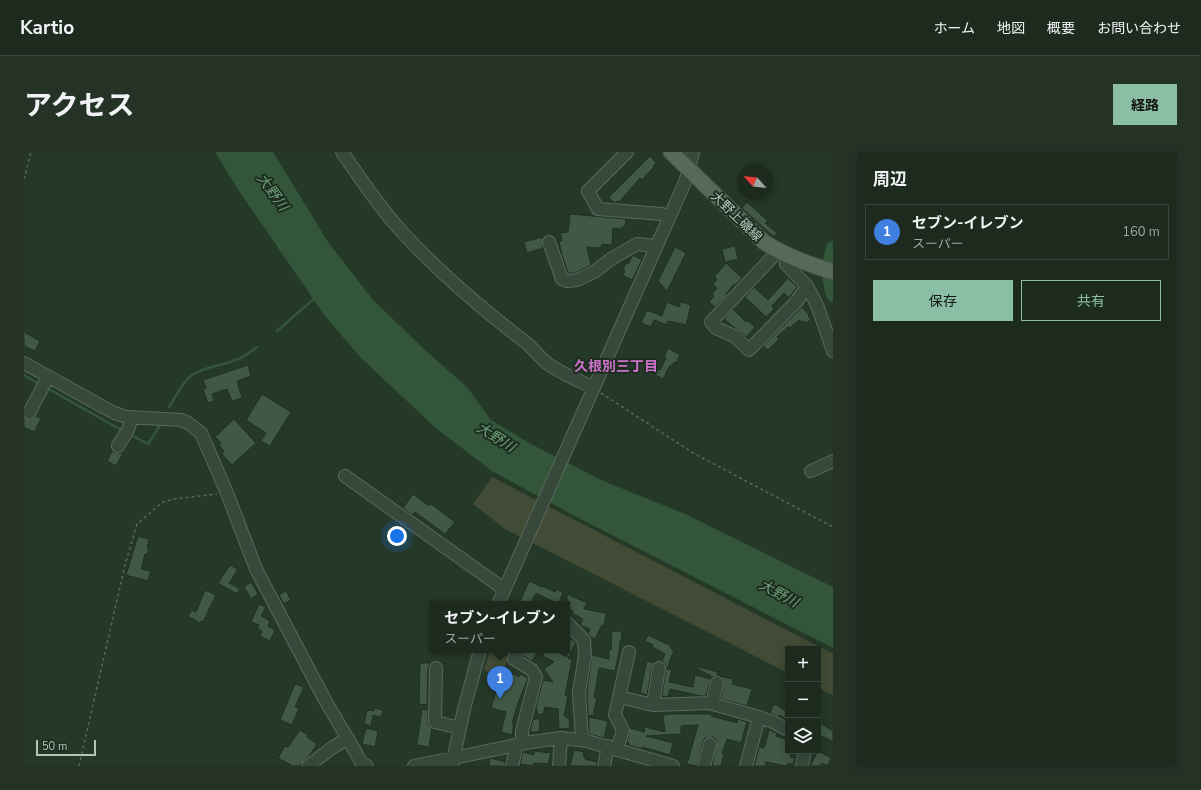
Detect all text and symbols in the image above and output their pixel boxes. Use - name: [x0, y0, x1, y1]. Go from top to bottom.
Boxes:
- text: Kartio: [20, 15, 74, 41]
- text: ホーム: [933, 19, 975, 38]
- text: 地図: [997, 19, 1025, 38]
- text: 概要: [1047, 19, 1075, 38]
- text: お問い合わせ: [1097, 19, 1181, 38]
- button: 経路: [1113, 84, 1177, 125]
- text: アクセス: [24, 87, 135, 125]
- north arrow: [737, 164, 773, 200]
- text: 周辺: [873, 168, 907, 191]
- water label: 大野川: [253, 170, 294, 216]
- street label: 大野上磯線: [707, 188, 766, 246]
- text: セブン-イレブン: [912, 213, 1024, 233]
- text: 1: [883, 223, 891, 241]
- text: 160 m: [1122, 223, 1160, 241]
- text: スーパー: [912, 235, 964, 253]
- button: 保存: [873, 280, 1013, 321]
- button: 共有: [1021, 280, 1161, 321]
- district label: 久根別三丁目: [574, 357, 658, 376]
- water label: 大野川: [473, 418, 520, 458]
- your location: [387, 526, 407, 546]
- water label: 大野川: [756, 575, 804, 613]
- popup: [430, 601, 570, 653]
- text: セブン-イレブン: [444, 608, 556, 628]
- text: スーパー: [444, 630, 496, 648]
- map controls: [785, 646, 821, 754]
- button: +: [785, 646, 821, 682]
- pin: 1: [487, 666, 513, 699]
- button: −: [785, 682, 821, 718]
- button: layers: [785, 718, 821, 754]
- scale bar: [36, 738, 96, 757]
- text: 50 m: [42, 739, 67, 754]

